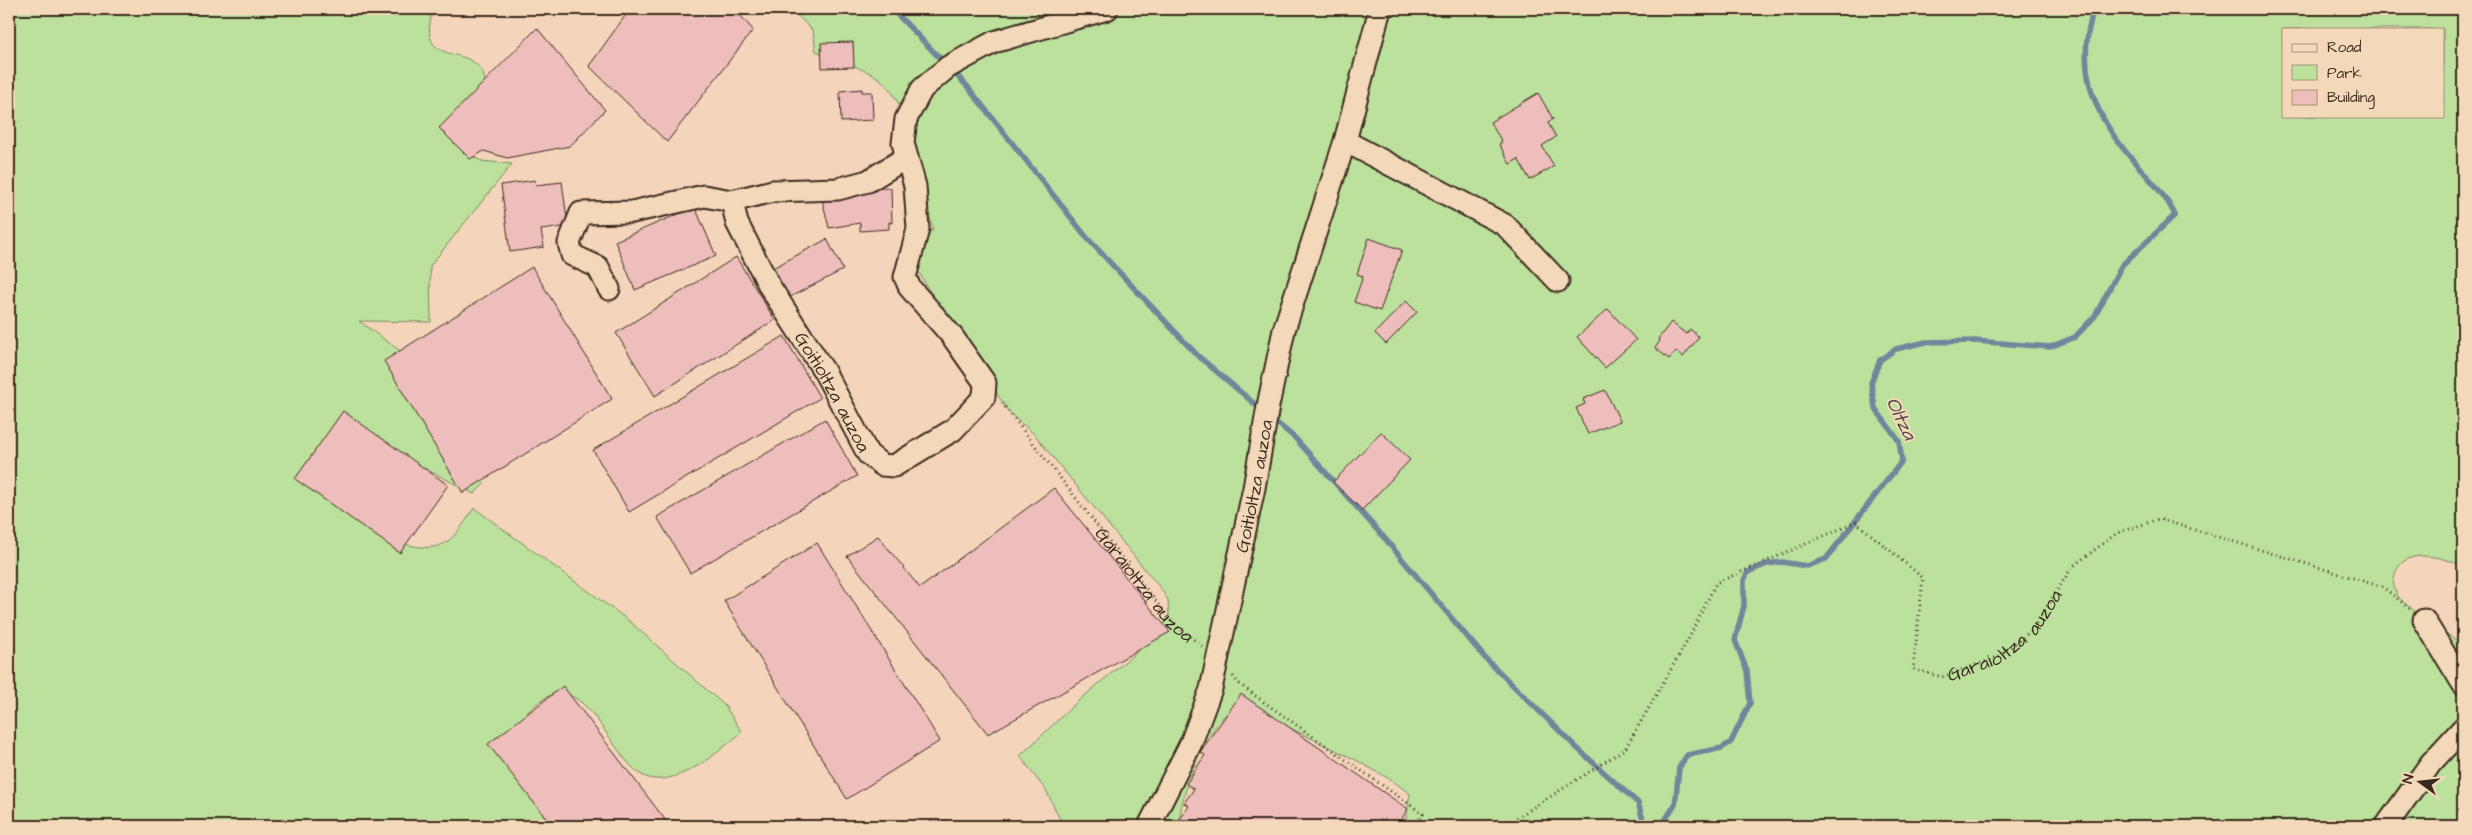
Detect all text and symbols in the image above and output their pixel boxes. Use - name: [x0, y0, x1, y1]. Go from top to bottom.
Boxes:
- legend: [2282, 28, 2444, 118]
- text: Road: [2327, 37, 2362, 58]
- text: Park: [2327, 63, 2362, 84]
- text: Building: [2327, 87, 2375, 109]
- street label: Goitioltza auzoa: [787, 327, 877, 458]
- water label: Oltza: [1879, 392, 1924, 445]
- street label: Goitioltza auzoa: [1229, 418, 1280, 555]
- street label: Garaioltza auzoa: [1088, 522, 1200, 650]
- street label: Garaioltza auzoa: [1944, 584, 2070, 689]
- north arrow: [2394, 758, 2444, 808]
- text: N: [2398, 772, 2419, 786]

